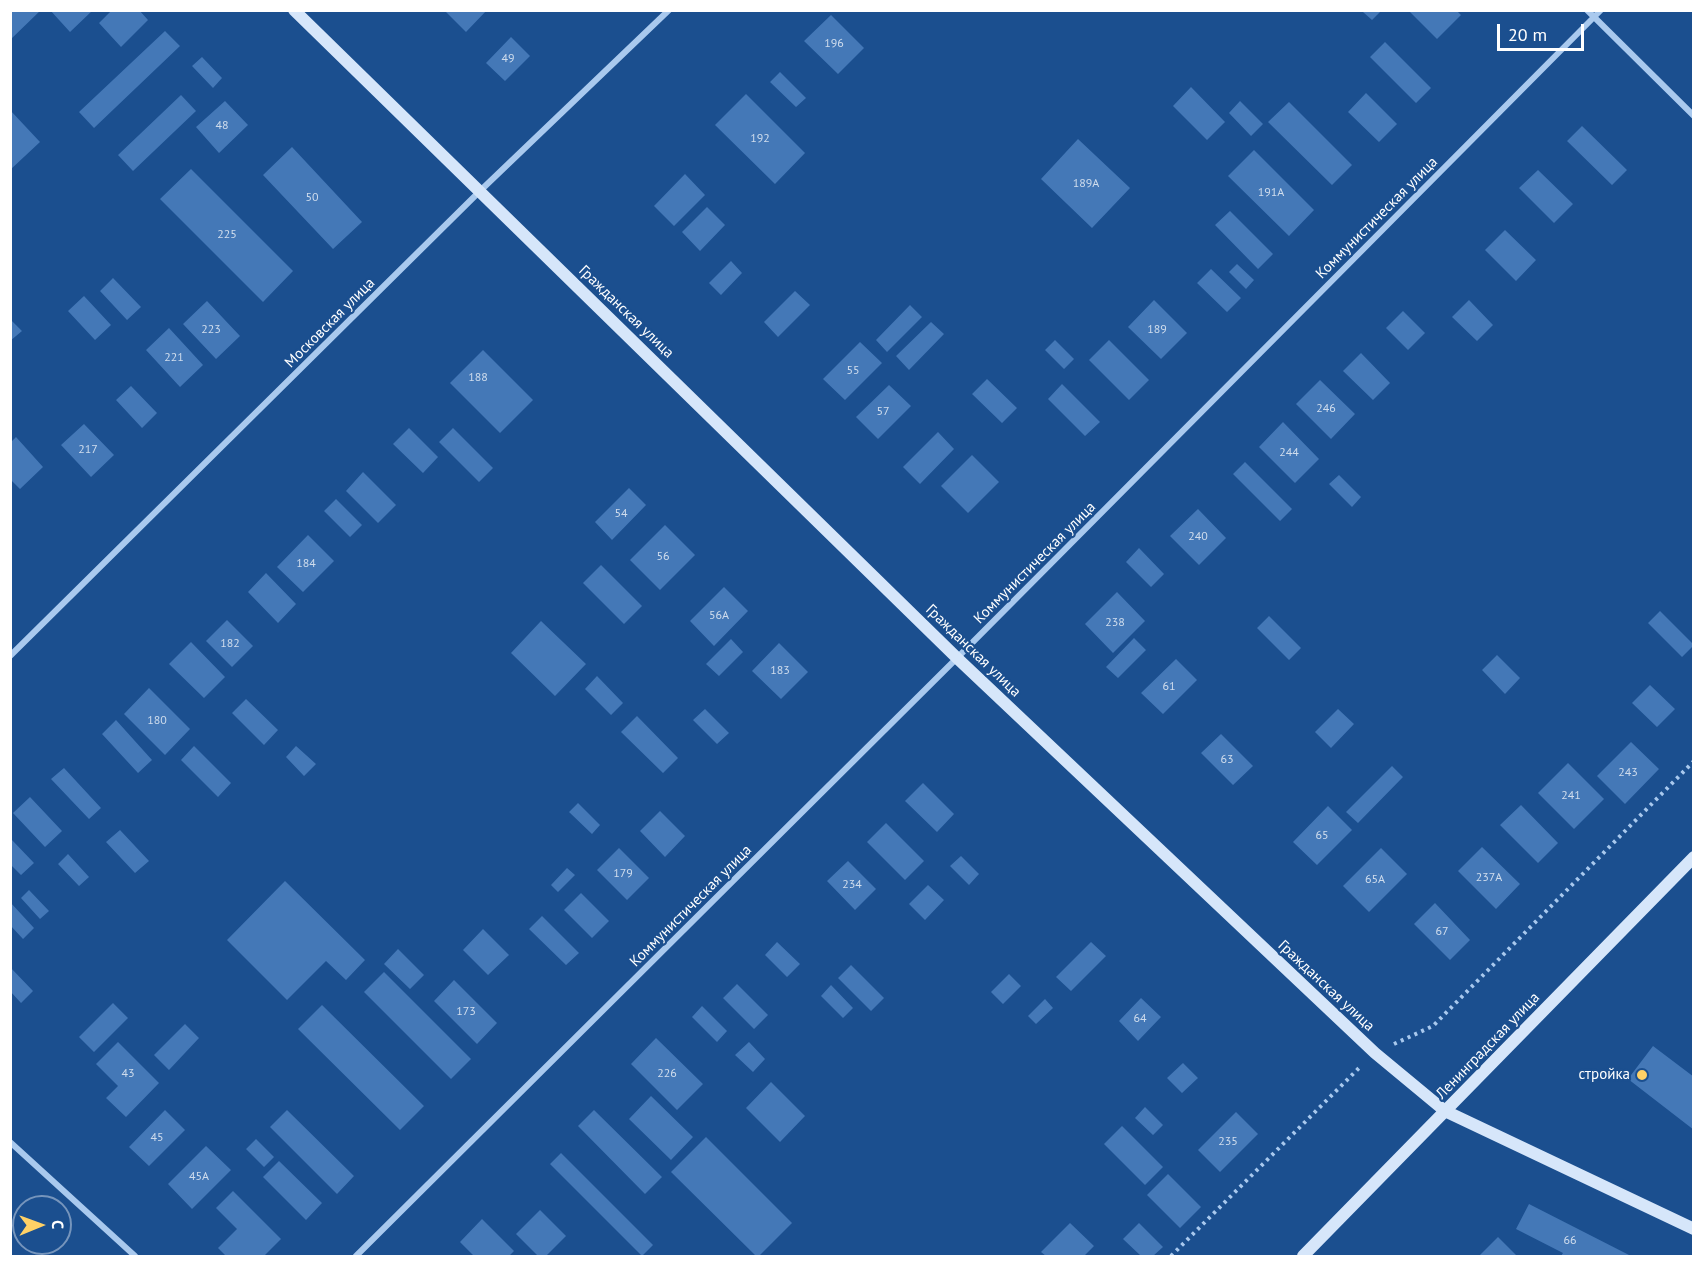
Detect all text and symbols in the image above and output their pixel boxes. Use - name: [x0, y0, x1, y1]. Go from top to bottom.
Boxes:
- scale bar: [1500, 12, 1587, 50]
- text: 20 m: [1508, 23, 1547, 46]
- house number: 196: [824, 37, 844, 51]
- house number: 49: [501, 52, 515, 66]
- house number: 48: [215, 119, 229, 133]
- house number: 192: [750, 132, 770, 146]
- street label: Коммунистическая улица: [1312, 153, 1442, 283]
- house number: 189А: [1073, 177, 1099, 191]
- house number: 191А: [1258, 186, 1284, 200]
- house number: 50: [305, 191, 319, 205]
- house number: 225: [217, 228, 237, 242]
- street label: Гражданская улица: [575, 262, 677, 362]
- street label: Московская улица: [281, 274, 379, 372]
- house number: 223: [201, 323, 221, 337]
- house number: 189: [1147, 323, 1167, 337]
- house number: 221: [164, 351, 184, 365]
- house number: 55: [846, 364, 860, 378]
- house number: 188: [468, 371, 488, 385]
- house number: 246: [1316, 402, 1336, 416]
- house number: 57: [876, 405, 890, 419]
- house number: 217: [78, 443, 98, 457]
- house number: 244: [1279, 446, 1299, 460]
- street label: Коммунистическая улица: [970, 498, 1100, 628]
- house number: 54: [614, 507, 628, 521]
- house number: 240: [1188, 530, 1208, 544]
- house number: 56: [656, 550, 670, 564]
- house number: 184: [296, 557, 316, 571]
- street label: Гражданская улица: [922, 601, 1024, 701]
- house number: 56А: [709, 609, 729, 623]
- house number: 238: [1105, 616, 1125, 630]
- house number: 182: [220, 637, 240, 651]
- house number: 183: [770, 664, 790, 678]
- house number: 61: [1162, 680, 1176, 694]
- house number: 180: [147, 714, 167, 728]
- house number: 63: [1220, 753, 1234, 767]
- house number: 243: [1618, 766, 1638, 780]
- house number: 241: [1561, 789, 1581, 803]
- house number: 65: [1315, 829, 1329, 843]
- street label: Коммунистическая улица: [626, 841, 756, 971]
- house number: 179: [613, 867, 633, 881]
- house number: 237А: [1476, 871, 1502, 885]
- house number: 65А: [1365, 873, 1385, 887]
- house number: 234: [842, 878, 862, 892]
- house number: 67: [1435, 925, 1449, 939]
- street label: Гражданская улица: [1274, 937, 1378, 1035]
- street label: Ленинградская улица: [1432, 989, 1544, 1103]
- house number: 173: [456, 1005, 476, 1019]
- house number: 64: [1133, 1012, 1147, 1026]
- place label: стройка: [1579, 1066, 1630, 1084]
- house number: 43: [121, 1067, 135, 1081]
- house number: 226: [657, 1067, 677, 1081]
- marker: стройка: [1635, 1068, 1649, 1082]
- house number: 45: [150, 1131, 164, 1145]
- house number: 235: [1218, 1135, 1238, 1149]
- house number: 45А: [189, 1170, 209, 1184]
- north arrow: [12, 1195, 72, 1255]
- text: С: [48, 1220, 68, 1229]
- house number: 66: [1563, 1234, 1577, 1248]

